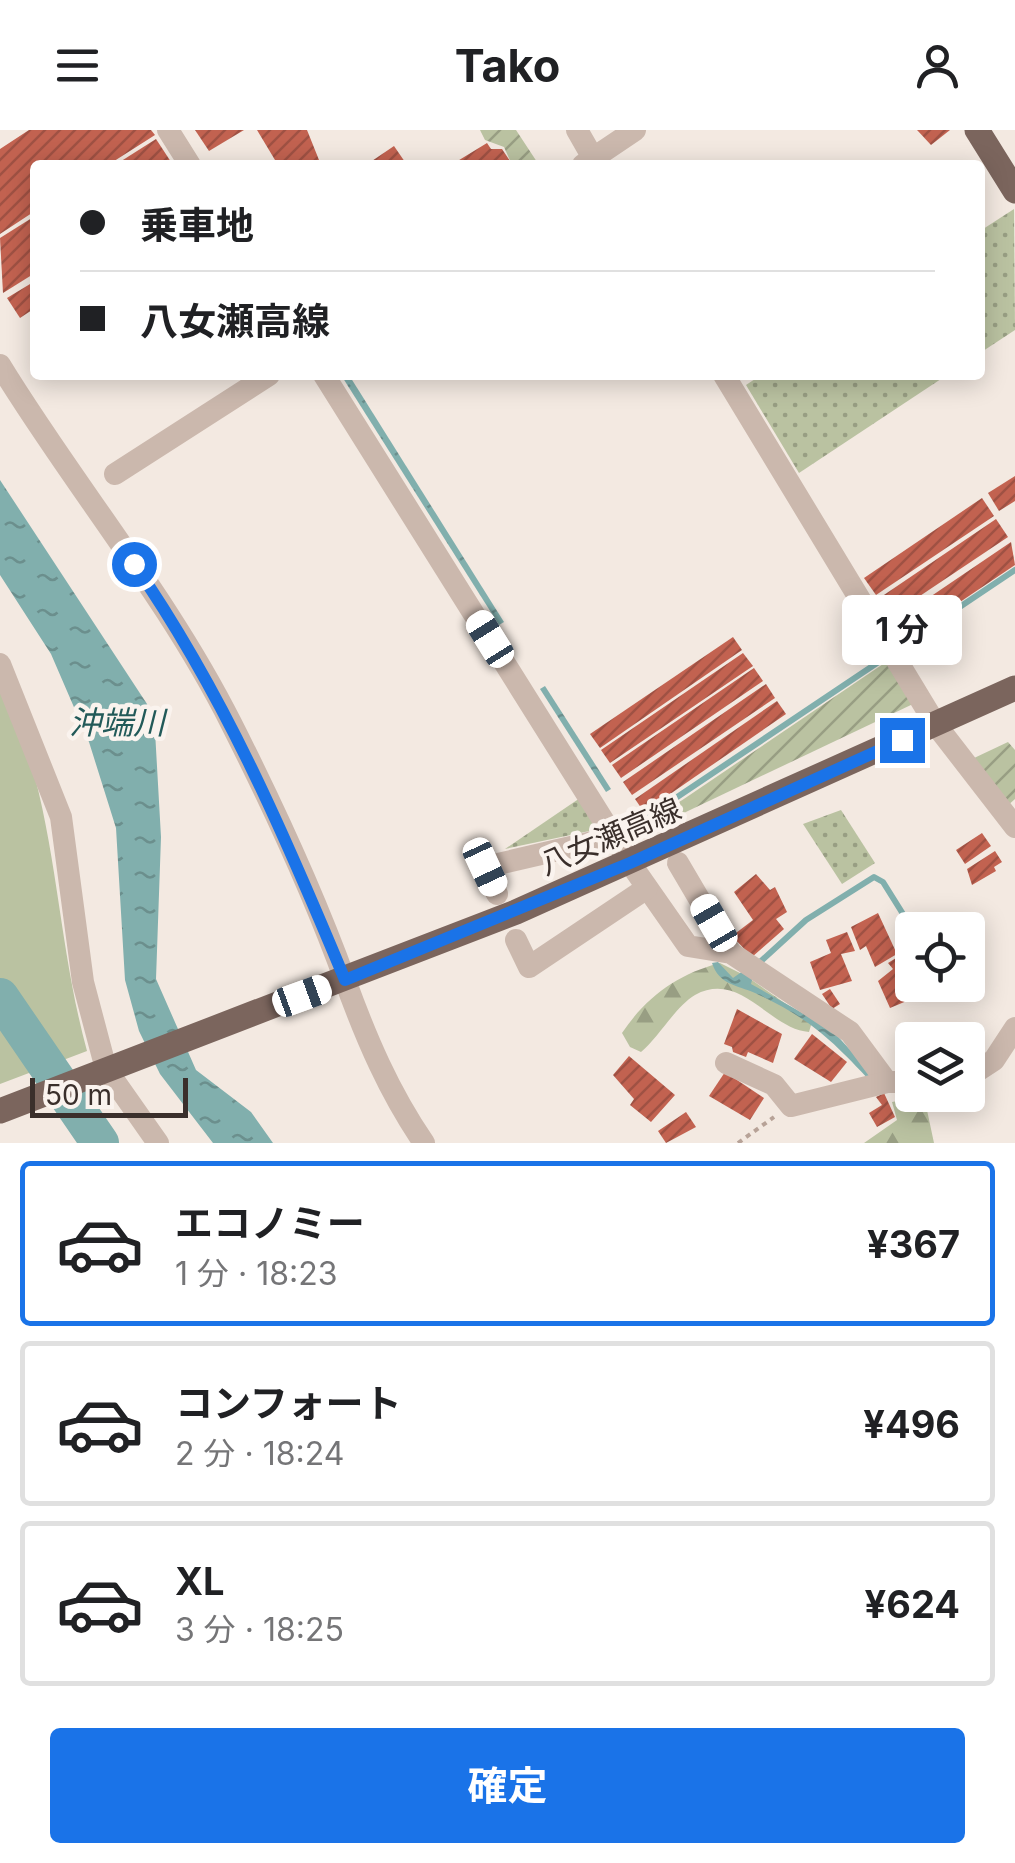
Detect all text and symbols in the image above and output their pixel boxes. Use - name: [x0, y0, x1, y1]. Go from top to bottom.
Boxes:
- icon: menu: [50, 38, 105, 93]
- text: Tako: [455, 38, 560, 93]
- icon: person: [910, 38, 965, 93]
- text: 乗車地: [140, 202, 254, 248]
- text: 八女瀬高線: [140, 298, 330, 344]
- route start: [112, 542, 157, 587]
- callout: 1 分: [842, 595, 962, 665]
- car: [461, 606, 519, 672]
- text: 1 分: [875, 610, 929, 649]
- water label: 沖端川: [69, 703, 168, 742]
- route end: [880, 718, 925, 763]
- street label: 八女瀬高線: [534, 790, 686, 882]
- car: [459, 833, 511, 901]
- car: [686, 890, 742, 956]
- map controls: [895, 912, 985, 1112]
- button: locate: [895, 912, 985, 1002]
- car: [269, 972, 335, 1020]
- button: layers: [895, 1022, 985, 1112]
- scale bar: [30, 1073, 188, 1118]
- text: 50 m: [45, 1078, 112, 1112]
- icon: car: [55, 1199, 145, 1289]
- text: エコノミー: [175, 1200, 365, 1246]
- text: ¥367: [867, 1221, 960, 1267]
- text: 1 分 · 18:23: [175, 1254, 338, 1293]
- icon: car: [55, 1379, 145, 1469]
- text: コンフォート: [175, 1380, 402, 1426]
- text: ¥496: [863, 1401, 960, 1447]
- text: 2 分 · 18:24: [175, 1434, 344, 1473]
- text: XL: [175, 1558, 225, 1604]
- icon: car: [55, 1559, 145, 1649]
- text: ¥624: [865, 1581, 960, 1627]
- text: 3 分 · 18:25: [175, 1610, 344, 1649]
- button: 確定: [50, 1728, 965, 1843]

